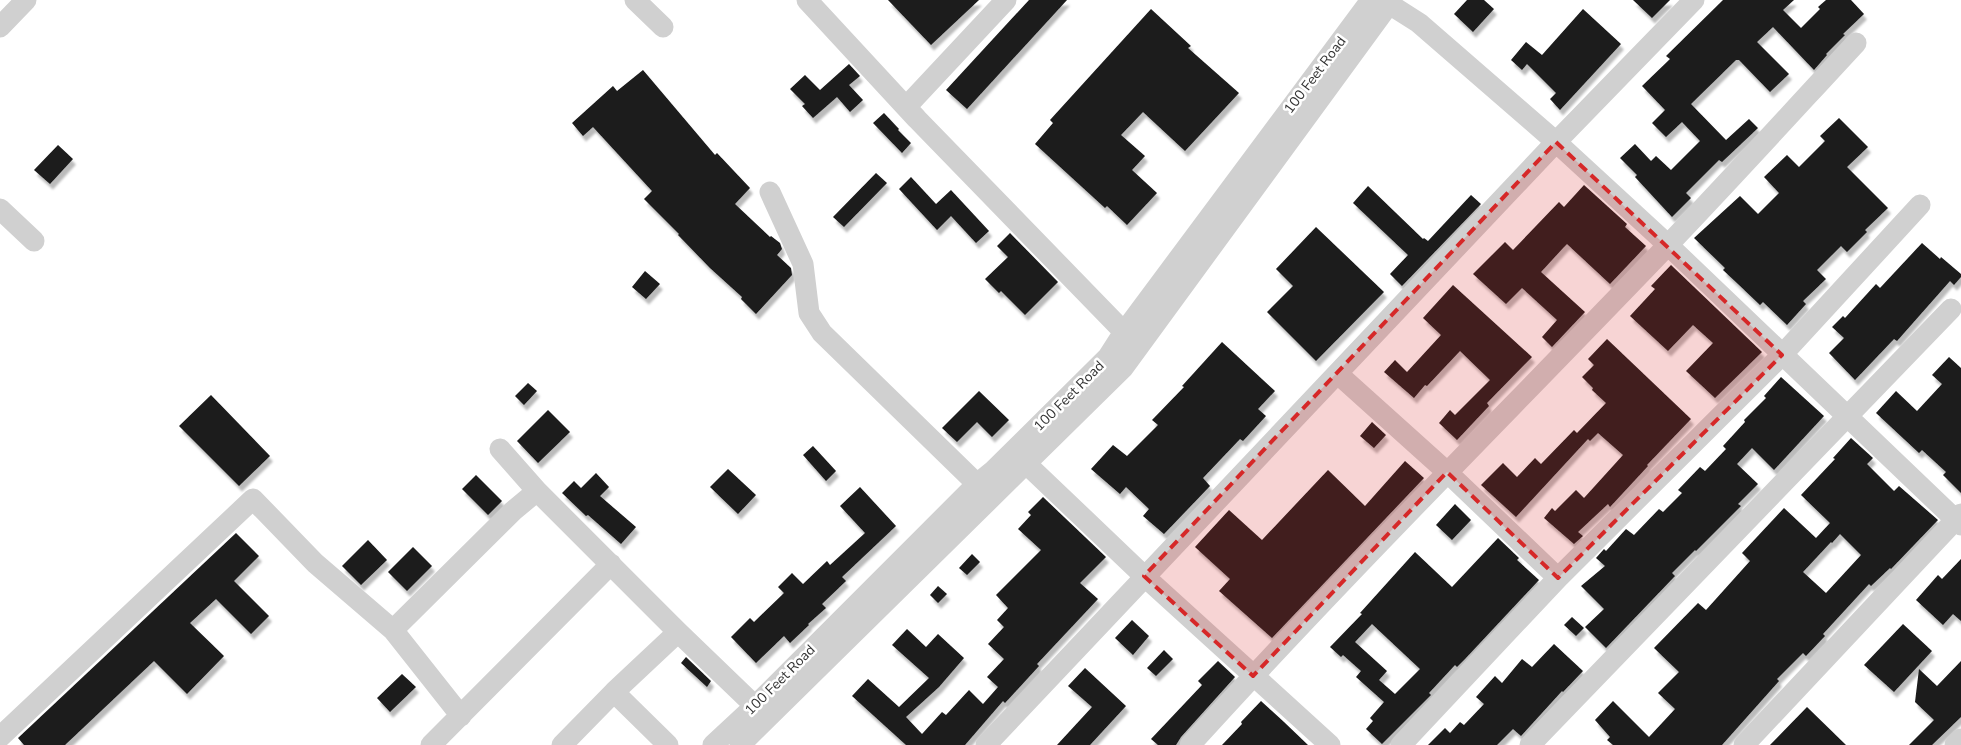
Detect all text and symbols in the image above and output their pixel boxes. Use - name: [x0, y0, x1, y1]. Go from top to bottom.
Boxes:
- street label: 100 Feet Road: [1280, 32, 1350, 118]
- street label: 100 Feet Road: [1030, 357, 1108, 435]
- street label: 100 Feet Road: [741, 641, 819, 719]

